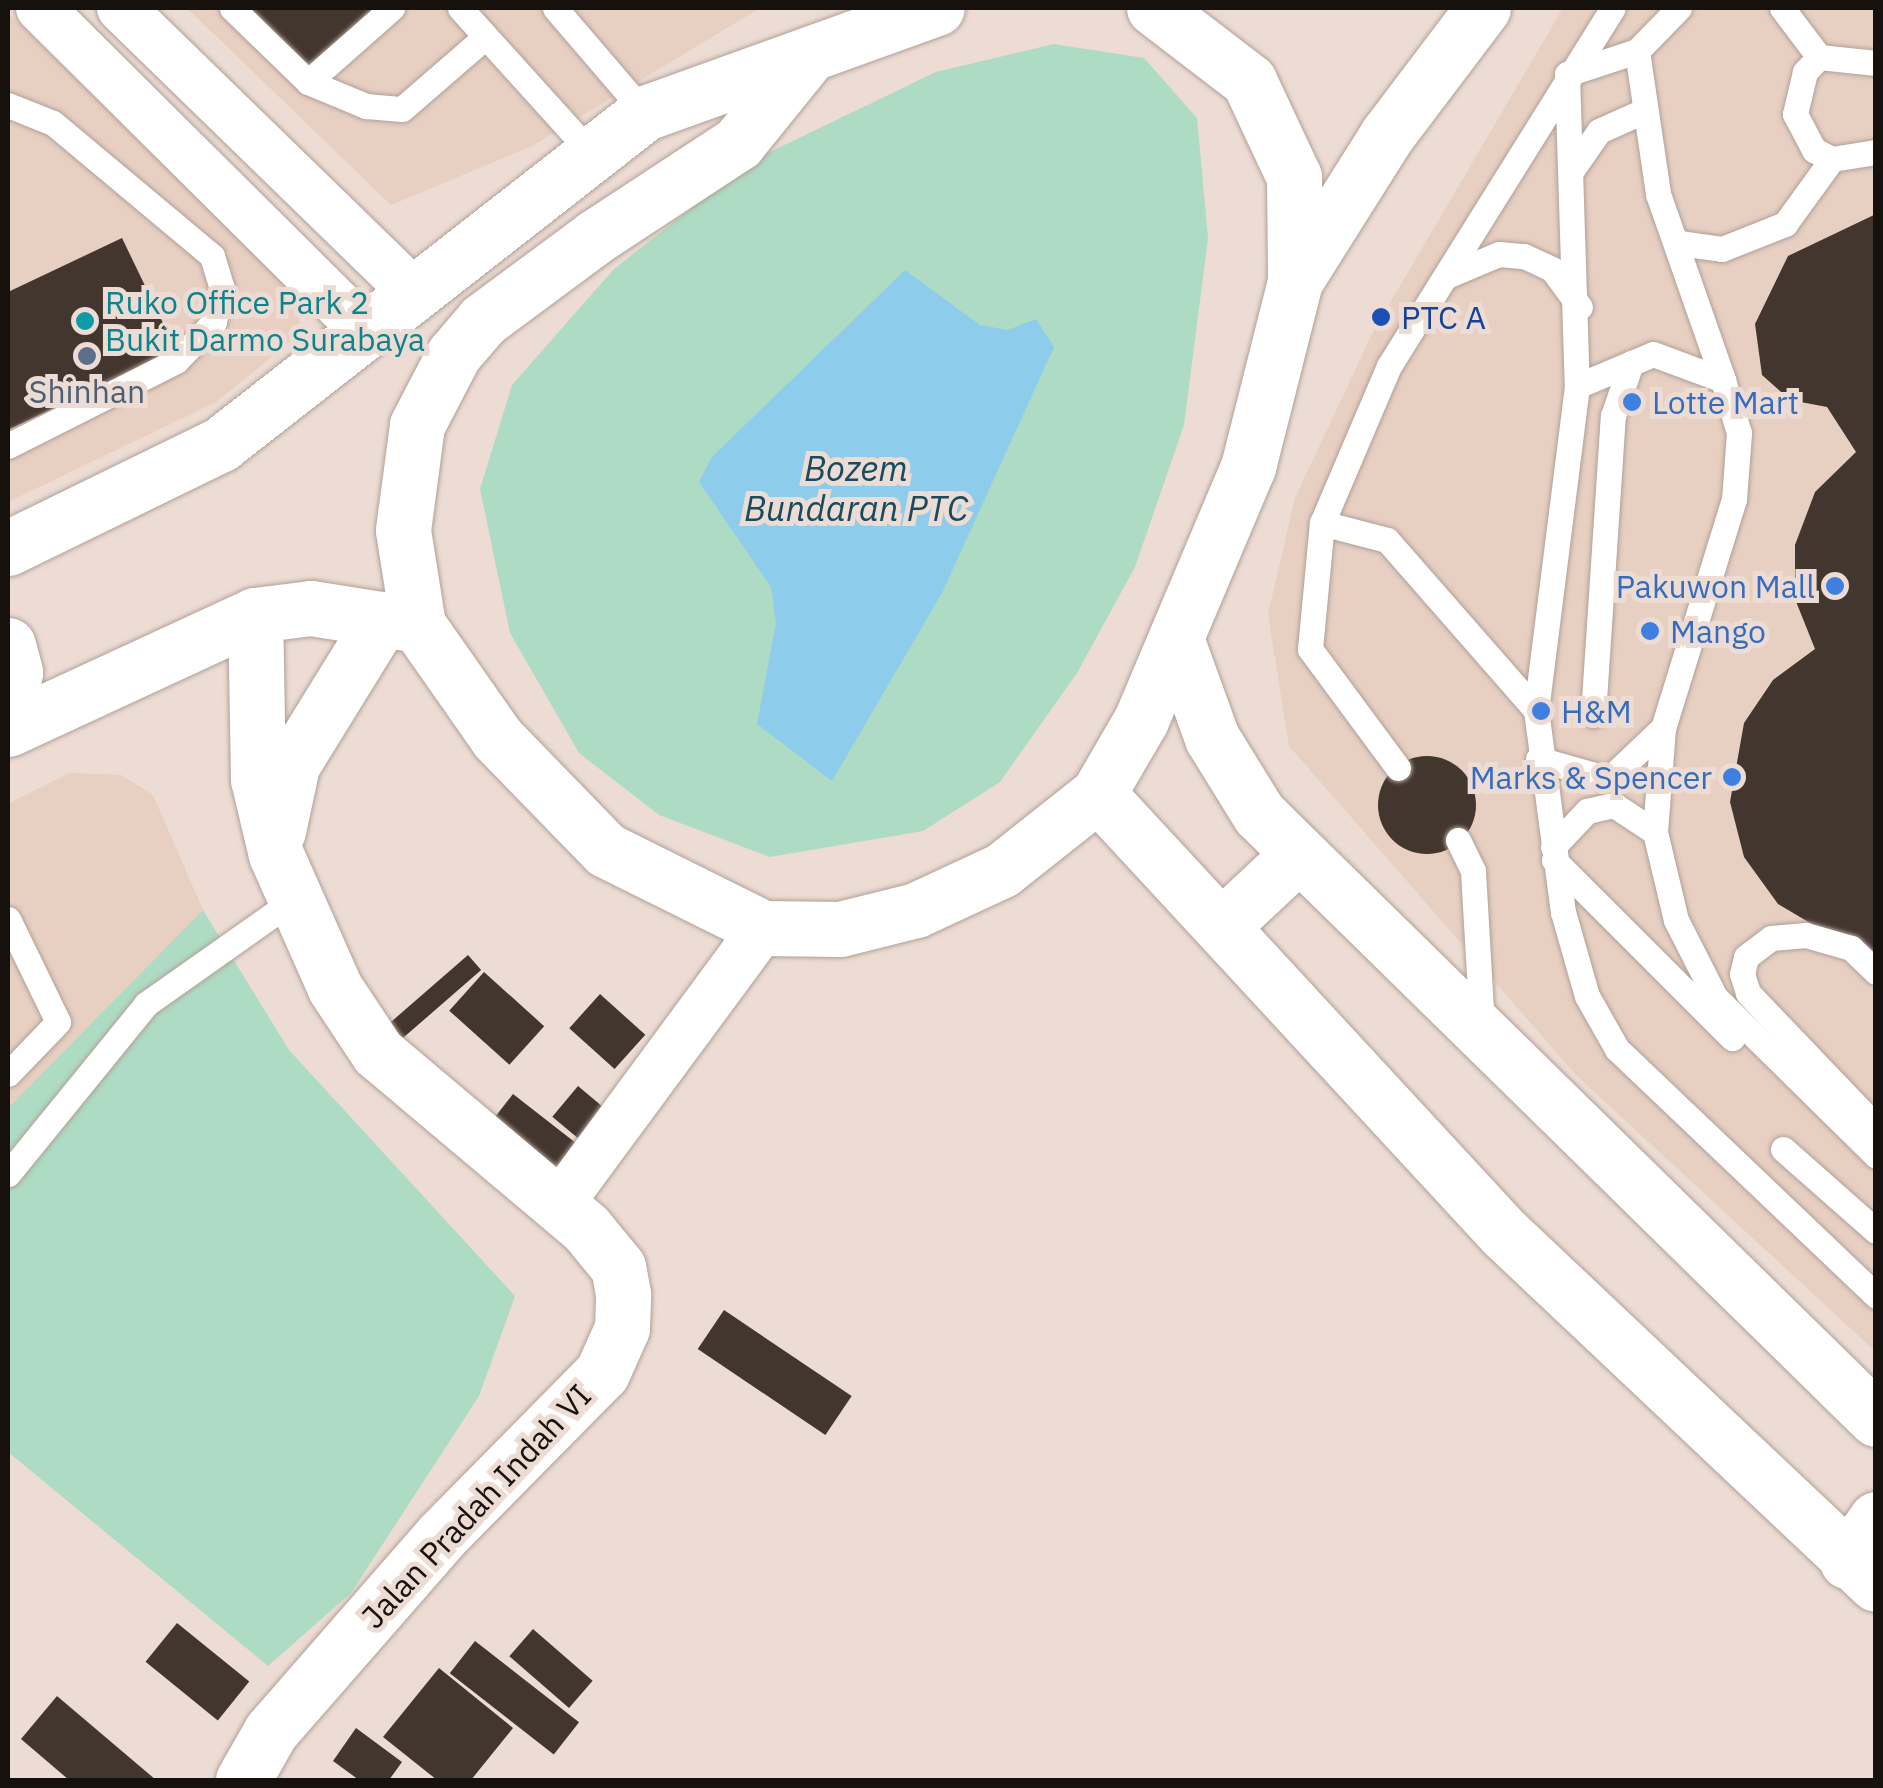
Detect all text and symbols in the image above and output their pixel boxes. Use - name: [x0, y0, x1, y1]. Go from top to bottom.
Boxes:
- place label: Ruko Office Park 2 Bukit Darmo Surabaya: [105, 284, 425, 359]
- place label: PTC A: [1401, 298, 1486, 336]
- marker: PTC A: [1370, 306, 1392, 328]
- marker: Ruko Office Park 2 Bukit Darmo Surabaya: [74, 310, 96, 332]
- marker: Shinhan: [76, 345, 98, 367]
- place label: Shinhan: [29, 372, 145, 410]
- place label: Lotte Mart: [1652, 383, 1799, 421]
- marker: Lotte Mart: [1621, 391, 1643, 413]
- water label: Bozem Bundaran PTC: [744, 447, 968, 529]
- place label: Pakuwon Mall: [1616, 567, 1815, 605]
- marker: Pakuwon Mall: [1824, 575, 1846, 597]
- place label: Mango: [1670, 612, 1766, 650]
- marker: Mango: [1639, 620, 1661, 642]
- place label: H&M: [1561, 692, 1632, 730]
- marker: H&M: [1530, 700, 1552, 722]
- place label: Marks & Spencer: [1470, 758, 1712, 796]
- marker: Marks & Spencer: [1721, 766, 1743, 788]
- street label: Jalan Pradah Indah VI: [353, 1376, 599, 1636]

